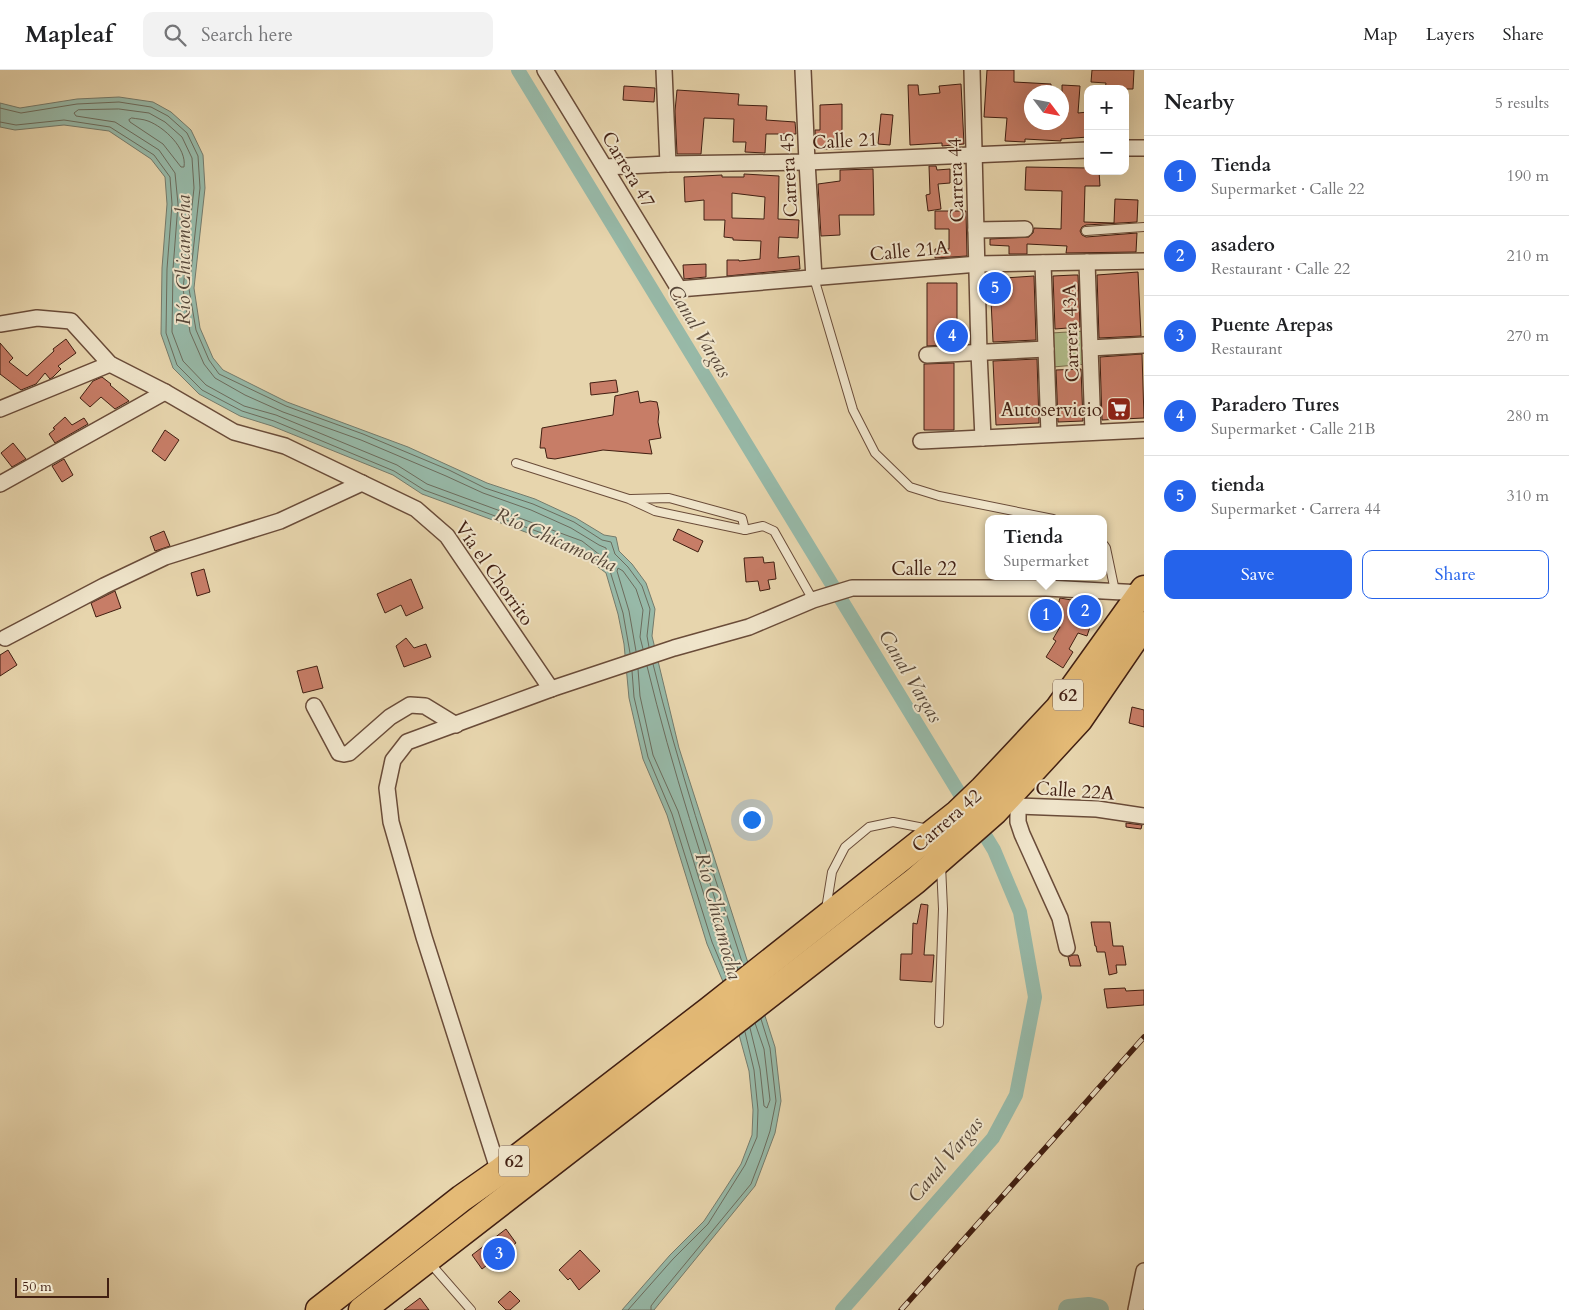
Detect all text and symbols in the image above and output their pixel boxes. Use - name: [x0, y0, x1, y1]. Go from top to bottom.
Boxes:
- search box: [143, 12, 493, 57]
- text: Mapleaf: [25, 18, 113, 51]
- icon: search: [161, 21, 189, 49]
- text: Search here: [201, 22, 293, 48]
- text: Map: [1363, 22, 1398, 47]
- text: Layers: [1426, 22, 1475, 47]
- text: Share: [1503, 22, 1544, 47]
- north arrow: [1024, 85, 1069, 130]
- map controls: [1084, 85, 1129, 175]
- button: +: [1084, 85, 1129, 130]
- text: Nearby: [1164, 88, 1235, 117]
- text: 5 results: [1495, 92, 1549, 114]
- street label: Carrera 47: [595, 126, 661, 213]
- street label: Calle 21: [812, 126, 878, 156]
- button: −: [1084, 130, 1129, 175]
- street label: Carrera 45: [774, 132, 804, 218]
- street label: Carrera 44: [942, 137, 970, 223]
- text: Tienda: [1211, 152, 1271, 178]
- text: 1: [1176, 165, 1184, 187]
- text: 190 m: [1507, 165, 1549, 187]
- text: Supermarket · Calle 22: [1211, 178, 1364, 200]
- water label: Río Chicamocha: [170, 195, 197, 325]
- text: asadero: [1211, 232, 1275, 258]
- street label: Calle 21A: [869, 235, 950, 267]
- text: 2: [1176, 245, 1184, 267]
- text: 210 m: [1507, 245, 1549, 267]
- text: Restaurant · Calle 22: [1211, 258, 1350, 280]
- pin: 5: [979, 269, 1011, 307]
- water label: Canal Vargas: [661, 280, 738, 383]
- street label: Carrera 43A: [1056, 283, 1086, 383]
- text: Puente Arepas: [1211, 312, 1333, 338]
- pin: 4: [936, 317, 968, 355]
- text: 3: [1176, 325, 1184, 347]
- text: 270 m: [1507, 325, 1549, 347]
- text: Restaurant: [1211, 338, 1282, 360]
- text: Paradero Tures: [1211, 392, 1339, 418]
- supermarket icon: Autoservicio: [1106, 396, 1132, 422]
- place label: Autoservicio: [1001, 397, 1102, 423]
- text: 4: [1176, 405, 1184, 427]
- text: 280 m: [1507, 405, 1549, 427]
- text: Supermarket · Calle 21B: [1211, 418, 1375, 440]
- text: tienda: [1211, 472, 1265, 498]
- text: 5: [1176, 485, 1184, 507]
- text: 310 m: [1507, 485, 1549, 507]
- text: Supermarket · Carrera 44: [1211, 498, 1381, 520]
- water label: Río Chicamocha: [491, 501, 621, 578]
- popup: [985, 515, 1107, 580]
- street label: Vía el Chorrito: [449, 516, 540, 631]
- text: Tienda: [1003, 524, 1063, 550]
- text: Supermarket: [1003, 550, 1089, 572]
- button: Save: [1164, 550, 1352, 599]
- button: Share: [1362, 550, 1549, 599]
- street label: Calle 22: [891, 556, 957, 582]
- pin: 2: [1069, 592, 1101, 630]
- pin: 1: [1030, 596, 1062, 634]
- water label: Canal Vargas: [872, 625, 949, 728]
- road number: 62: [1053, 680, 1083, 710]
- street label: Calle 22A: [1035, 775, 1116, 807]
- street label: Carrera 42: [906, 783, 987, 858]
- your location: [739, 807, 765, 833]
- water label: Río Chicamocha: [689, 850, 748, 983]
- water label: Canal Vargas: [902, 1111, 989, 1208]
- road number: 62: [499, 1146, 529, 1176]
- pin: 3: [483, 1235, 515, 1273]
- scale bar: [15, 1275, 109, 1298]
- text: 50 m: [22, 1277, 52, 1296]

